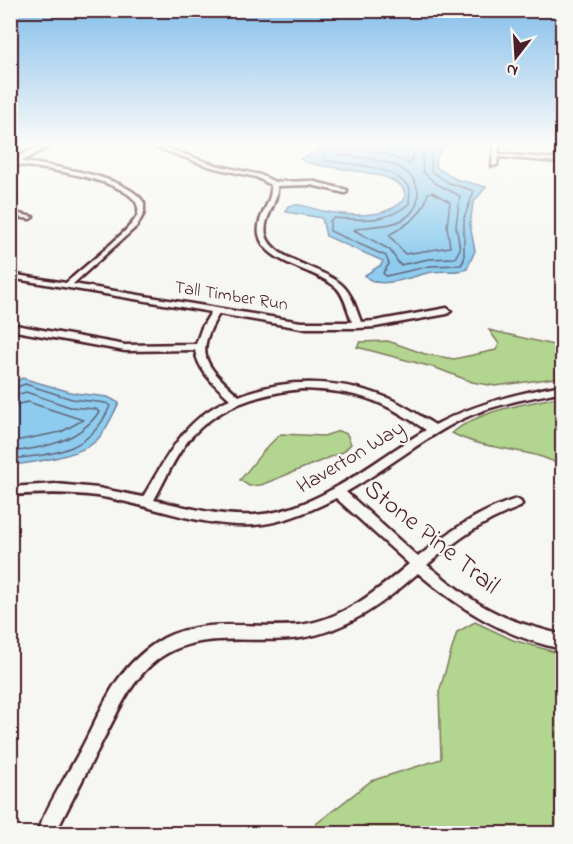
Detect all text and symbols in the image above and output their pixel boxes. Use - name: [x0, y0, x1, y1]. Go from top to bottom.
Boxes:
- north arrow: [486, 27, 546, 87]
- text: N: [503, 56, 521, 82]
- street label: Tall Timber Run: [172, 275, 290, 319]
- street label: Haverton Way: [291, 414, 412, 504]
- street label: Stone Pine Trail: [355, 471, 507, 605]

